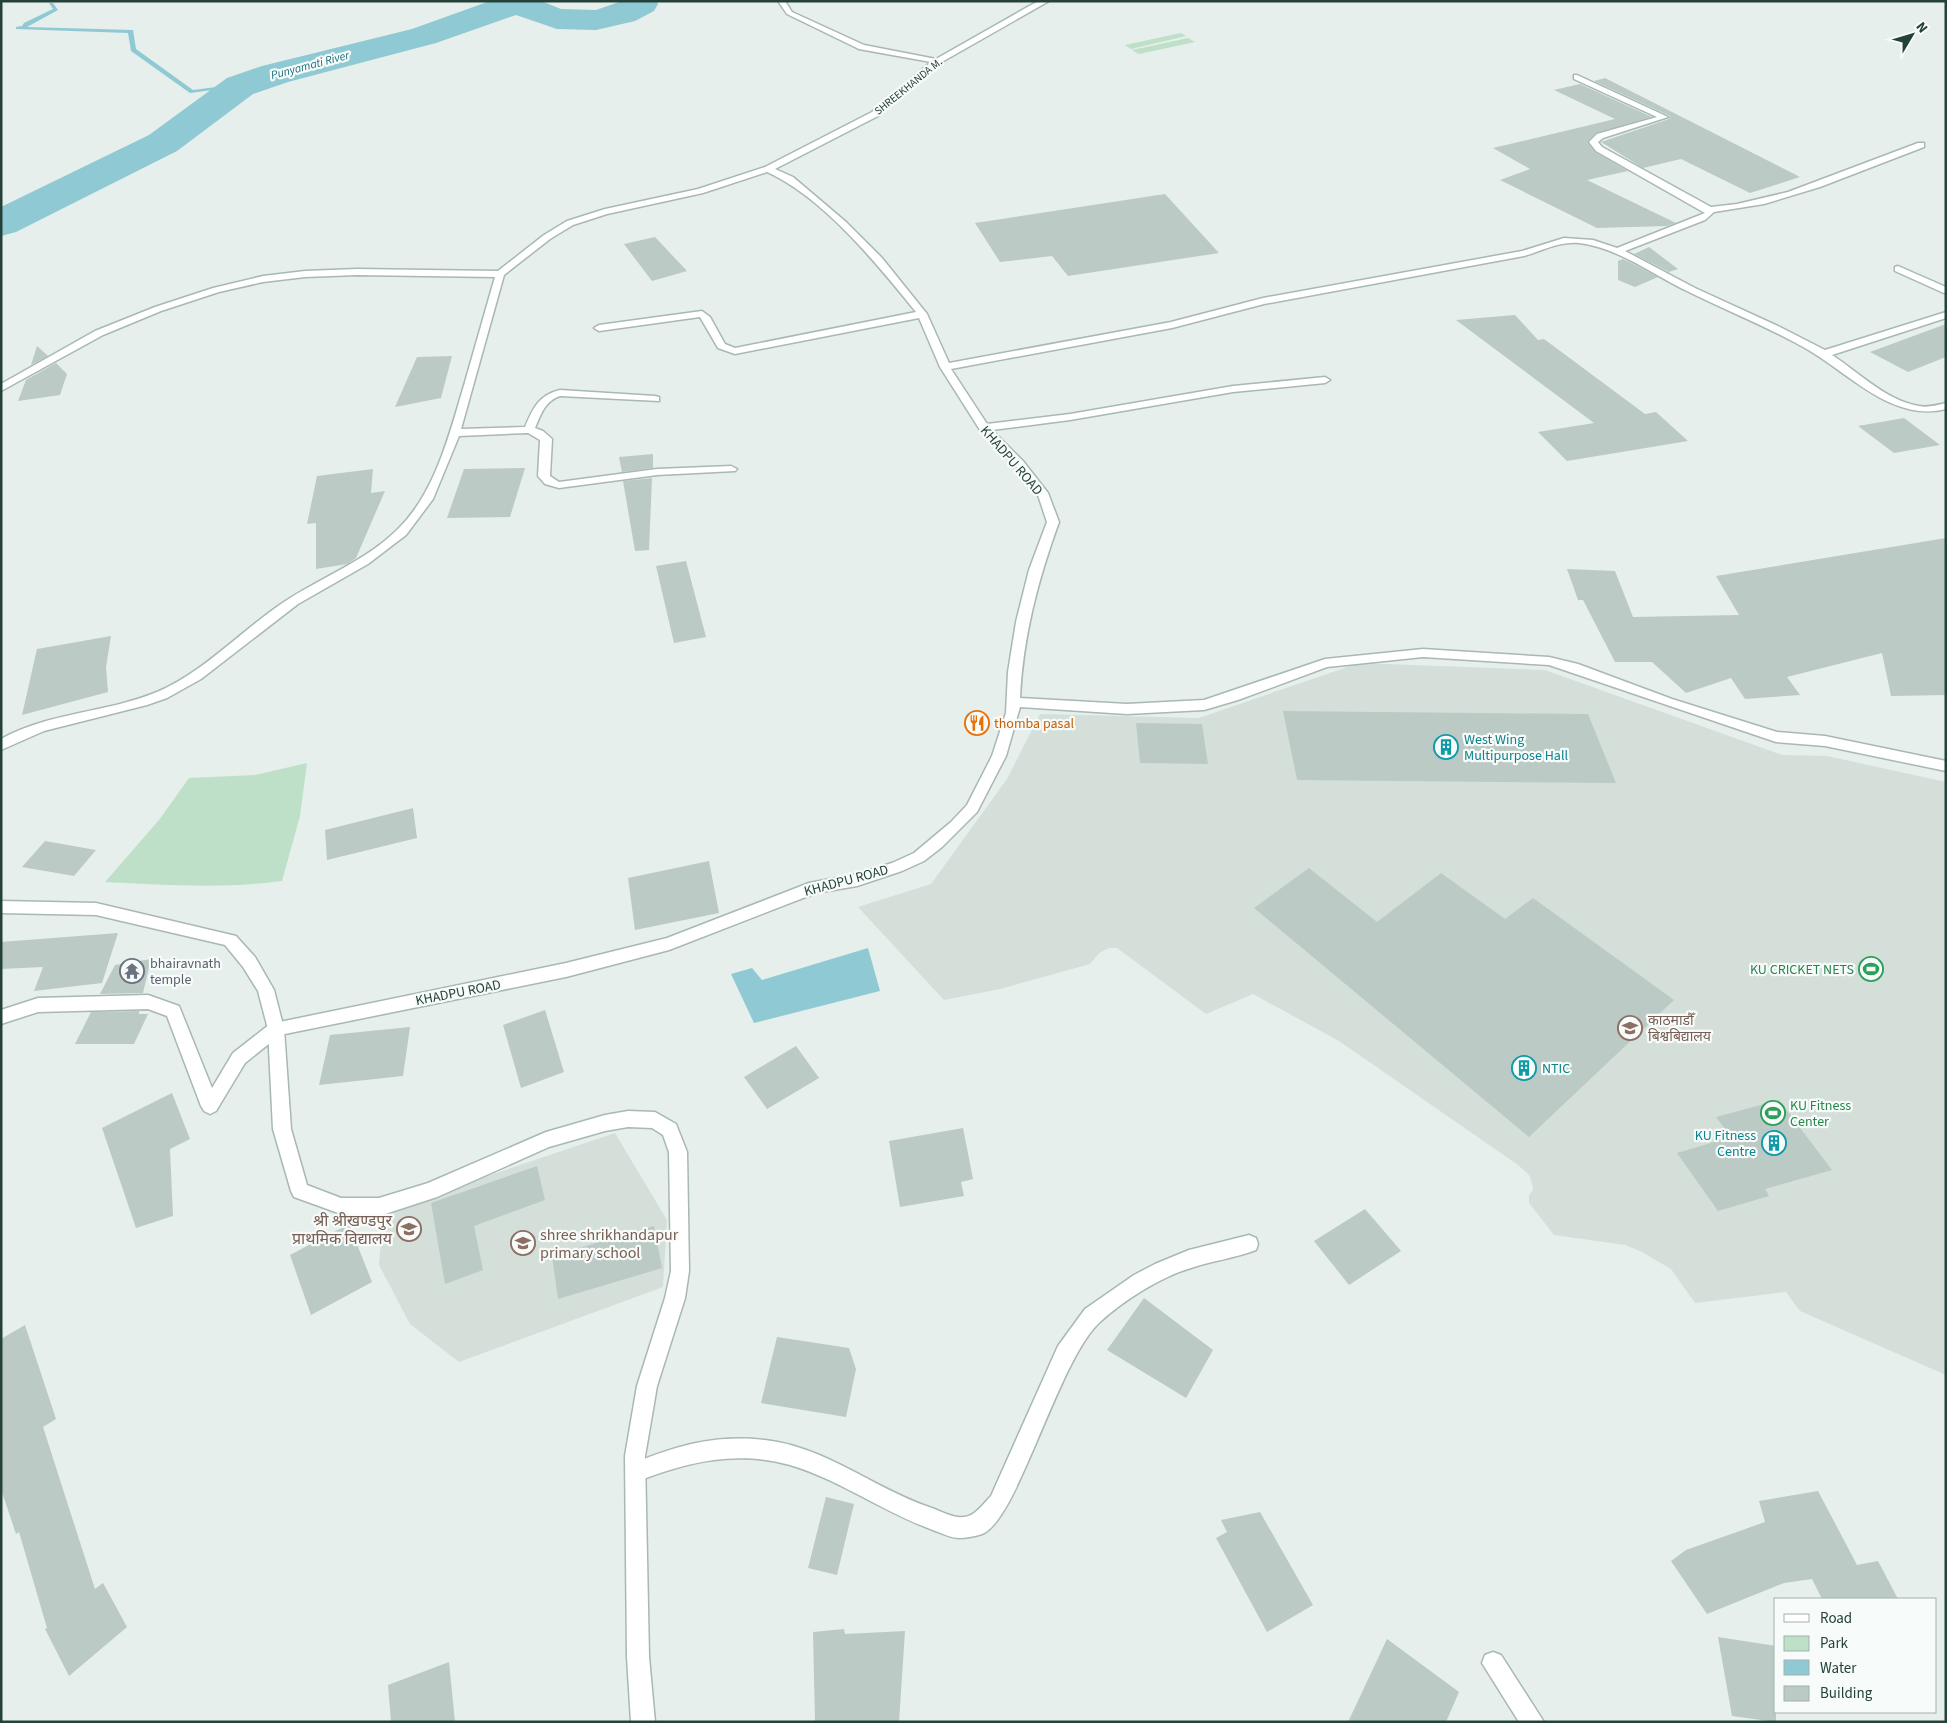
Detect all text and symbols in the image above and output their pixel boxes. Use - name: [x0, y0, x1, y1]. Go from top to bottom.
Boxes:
- north arrow: [1887, 10, 1937, 60]
- text: N: [1911, 18, 1932, 37]
- water label: Punyamati River: [269, 47, 352, 84]
- street label: SHREEKHANDA M.: [871, 54, 946, 118]
- street label: KHADPU ROAD: [975, 421, 1047, 500]
- restaurant icon: thomba pasal: [964, 710, 990, 736]
- place label: thomba pasal: [994, 714, 1075, 734]
- place label: West Wing Multipurpose Hall: [1464, 730, 1568, 766]
- building icon: West Wing Multipurpose Hall: [1433, 734, 1459, 760]
- street label: KHADPU ROAD: [802, 860, 891, 902]
- place label: bhairavnath temple: [150, 954, 221, 990]
- sports icon: KU CRICKET NETS: [1858, 956, 1884, 982]
- temple icon: bhairavnath temple: [119, 958, 145, 984]
- place label: KU CRICKET NETS: [1750, 960, 1854, 980]
- street label: KHADPU ROAD: [414, 975, 503, 1011]
- place label: काठमाडौँ बिश्वबिद्यालय: [1648, 1011, 1712, 1047]
- school or university icon: काठमाडौँ बिश्वबिद्यालय: [1617, 1015, 1643, 1041]
- building icon: NTIC: [1511, 1055, 1537, 1081]
- place label: NTIC: [1542, 1059, 1570, 1079]
- place label: KU Fitness Center: [1790, 1096, 1851, 1132]
- sports icon: KU Fitness Center: [1760, 1100, 1786, 1126]
- place label: KU Fitness Centre: [1695, 1126, 1756, 1162]
- building icon: KU Fitness Centre: [1761, 1130, 1787, 1156]
- place label: श्री श्रीखण्डपुर प्राथमिक विद्यालय: [292, 1210, 393, 1250]
- school or university icon: श्री श्रीखण्डपुर प्राथमिक विद्यालय: [396, 1216, 422, 1242]
- place label: shree shrikhandapur primary school: [540, 1224, 679, 1264]
- school or university icon: shree shrikhandapur primary school: [510, 1230, 536, 1256]
- legend: [1774, 1598, 1937, 1713]
- text: Road: [1820, 1608, 1852, 1629]
- text: Park: [1820, 1633, 1849, 1654]
- text: Water: [1820, 1658, 1857, 1679]
- text: Building: [1820, 1683, 1873, 1704]

